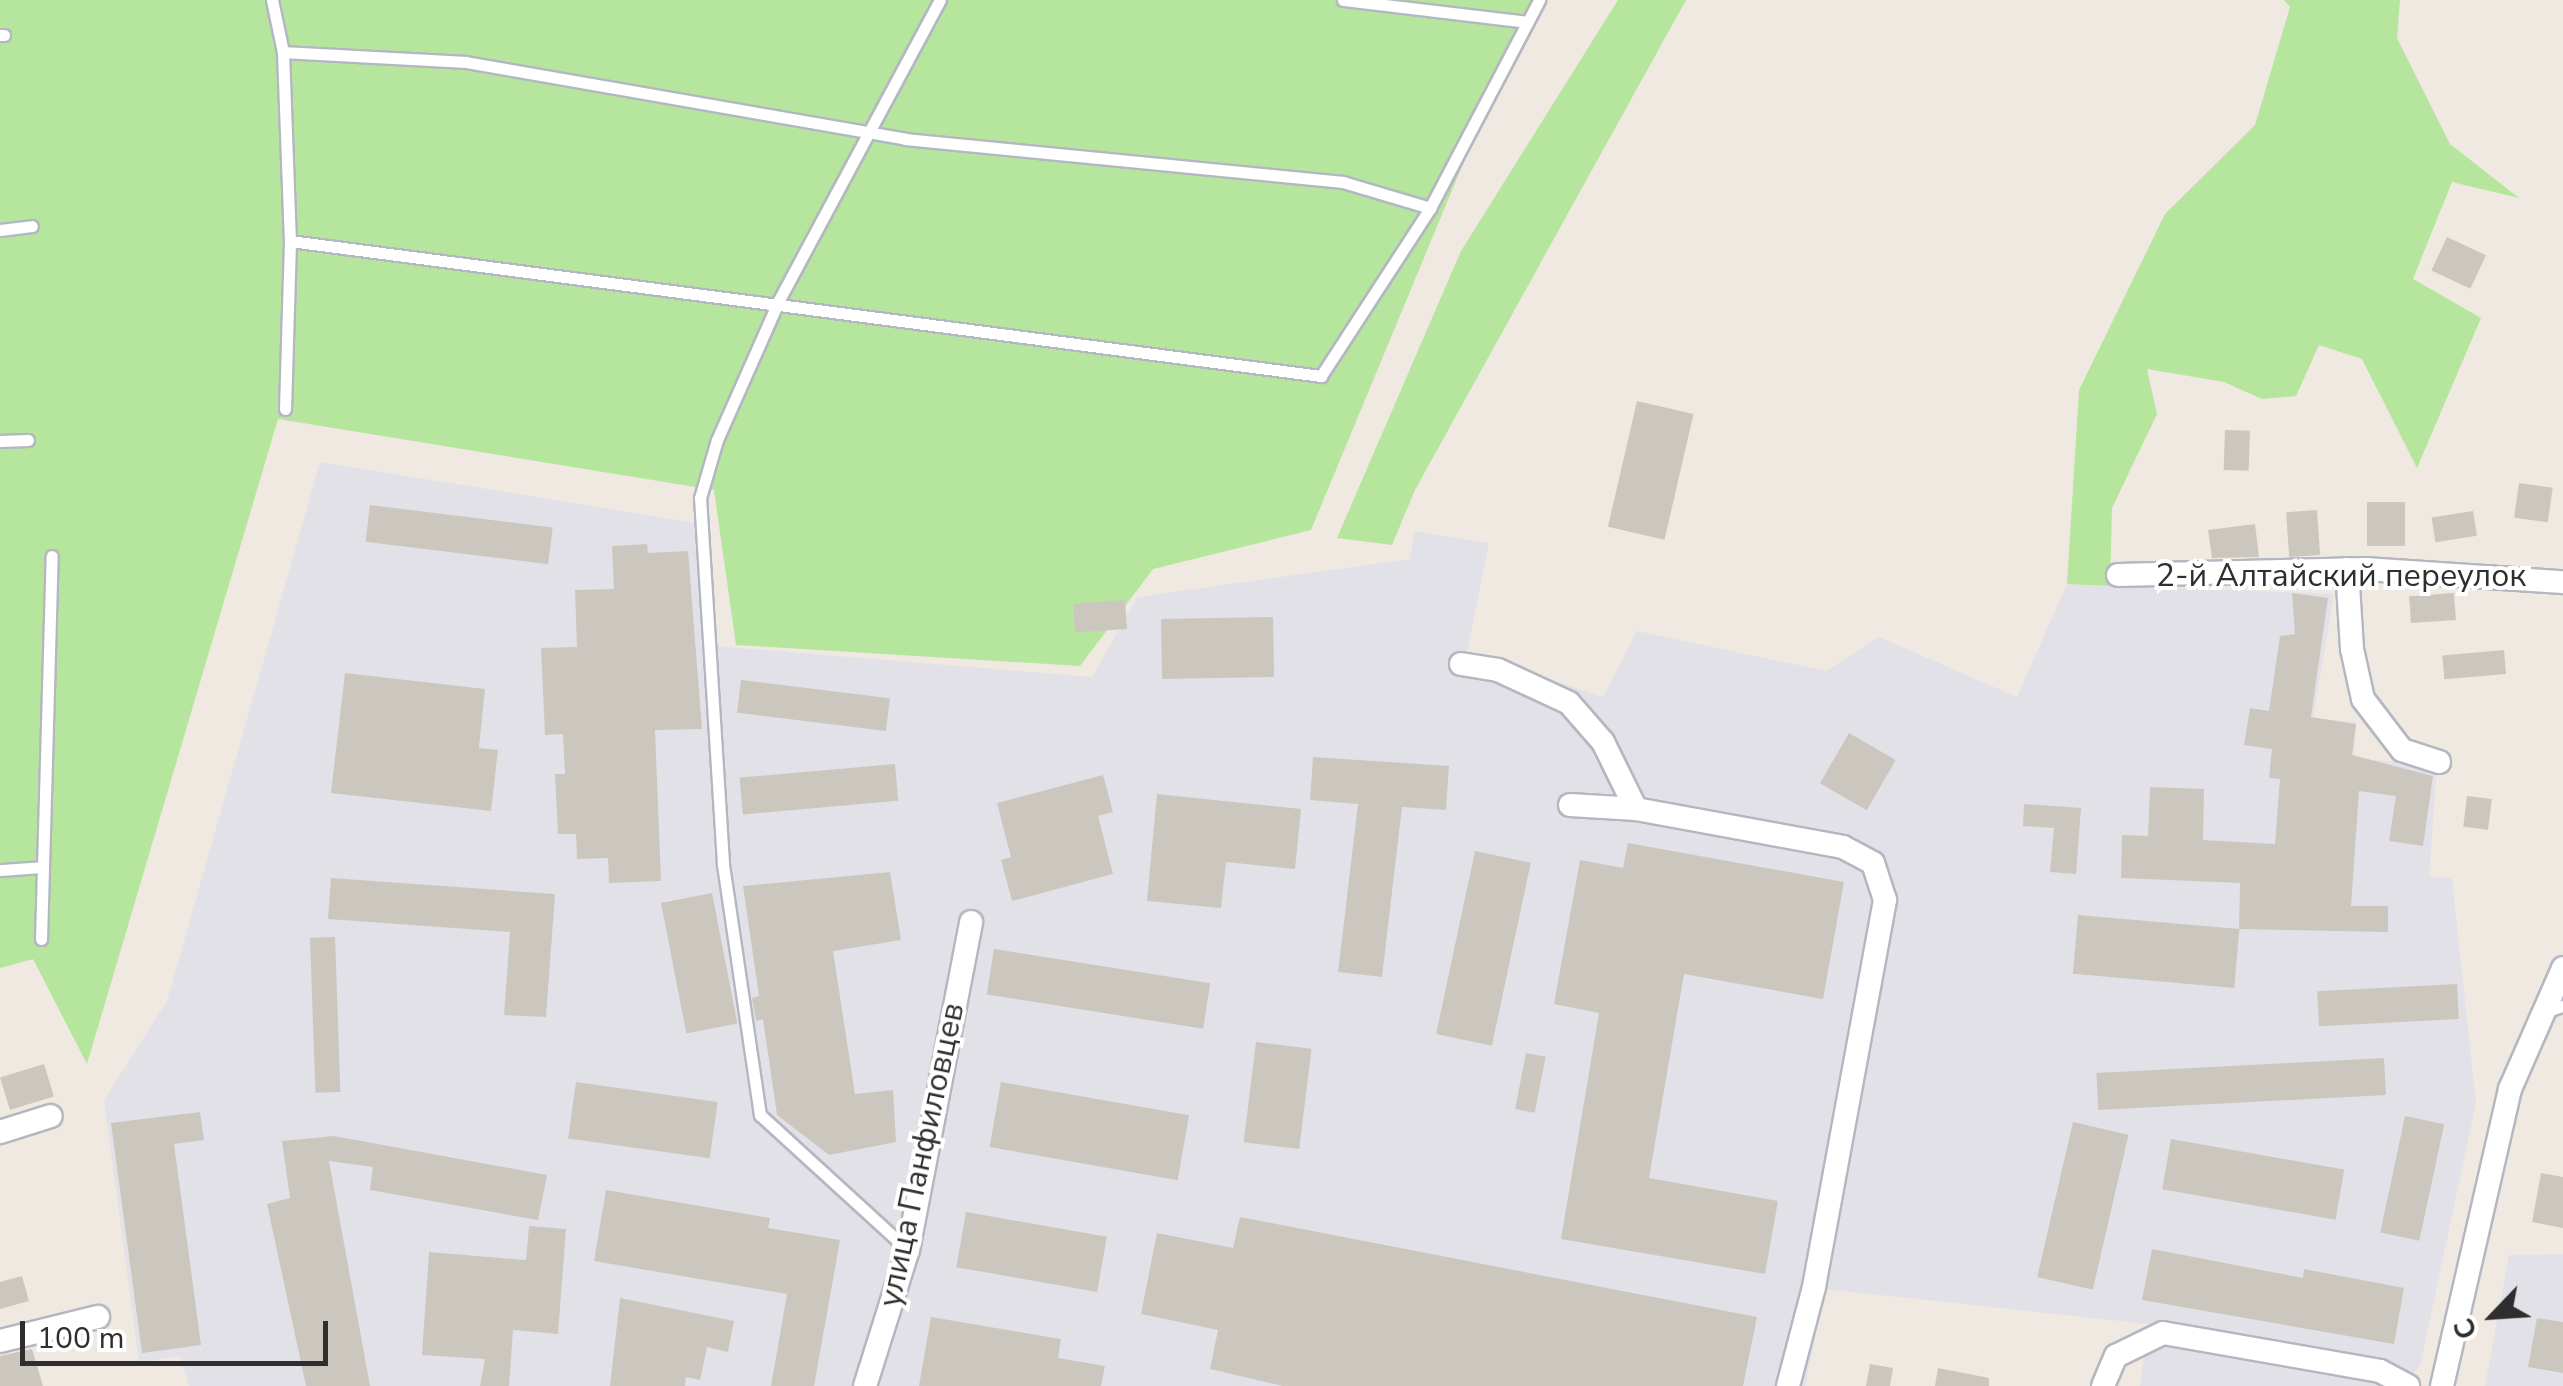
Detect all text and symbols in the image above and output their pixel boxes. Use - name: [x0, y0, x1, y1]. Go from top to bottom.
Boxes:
- street label: 2-й Алтайский переулок: [2156, 557, 2526, 595]
- street label: улица Панфиловцев: [871, 999, 973, 1311]
- north arrow: [2443, 1266, 2543, 1366]
- scale bar: [25, 1301, 332, 1363]
- text: С: [2445, 1312, 2487, 1345]
- text: 100 m: [37, 1318, 124, 1359]

